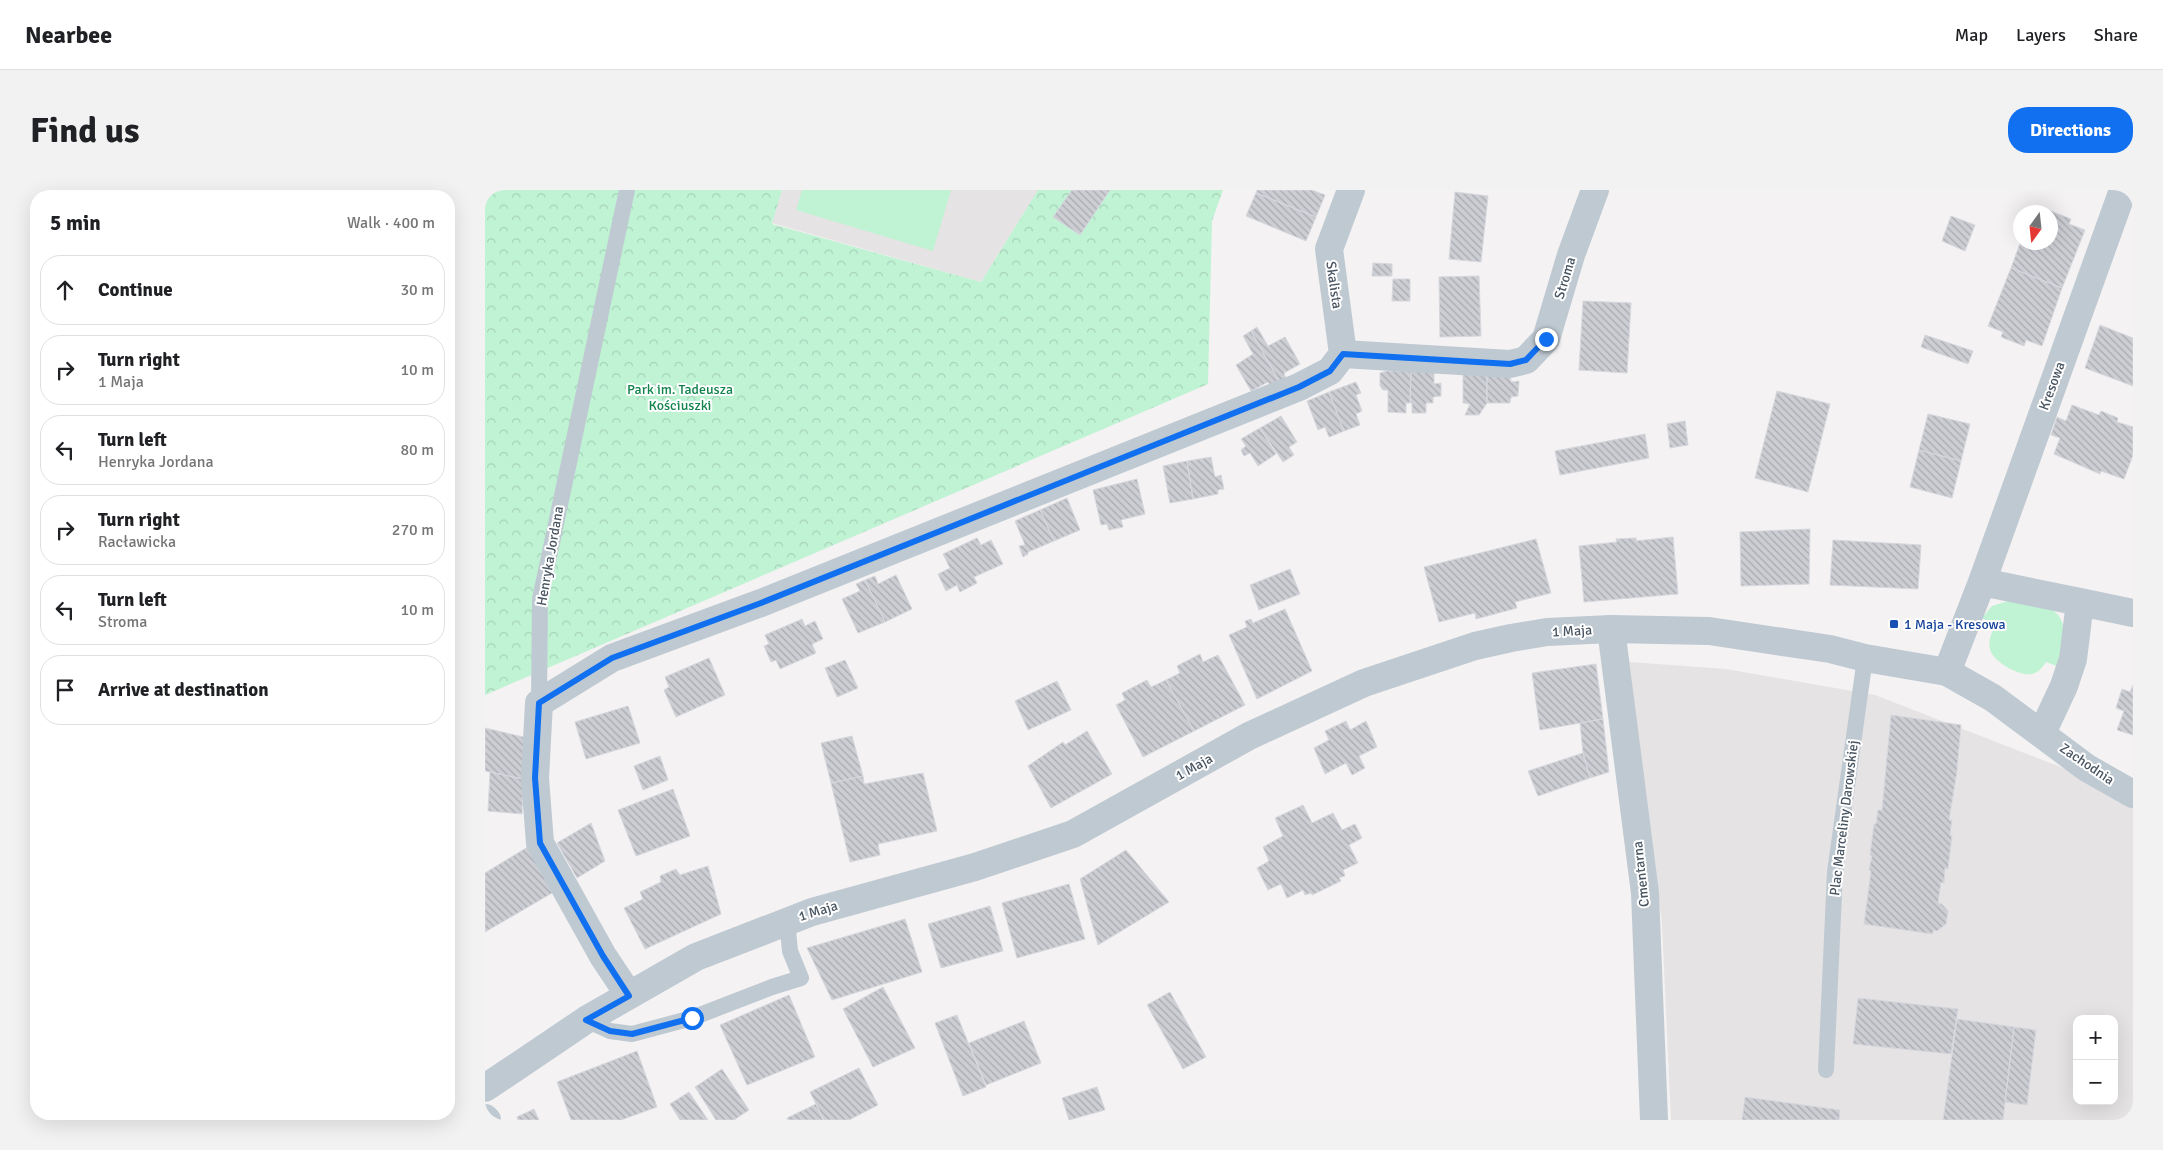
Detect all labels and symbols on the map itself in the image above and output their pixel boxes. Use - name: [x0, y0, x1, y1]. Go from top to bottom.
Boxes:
- north arrow: [2013, 205, 2058, 250]
- street label: Stroma: [1551, 255, 1579, 301]
- street label: Skalista: [1322, 260, 1346, 310]
- route end: [1535, 328, 1558, 351]
- street label: Kresowa: [2035, 359, 2069, 413]
- park label: Park im. Tadeusza Kościuszki: [627, 381, 733, 414]
- street label: Henryka Jordana: [533, 505, 567, 607]
- place label: 1 Maja - Kresowa: [1904, 616, 2006, 633]
- marker: 1 Maja - Kresowa: [1888, 618, 1900, 630]
- street label: 1 Maja: [1552, 621, 1592, 641]
- street label: Plac Marceliny Darowskiej: [1826, 739, 1862, 897]
- street label: Zachodnia: [2056, 740, 2118, 788]
- street label: 1 Maja: [1172, 750, 1216, 784]
- street label: Cmentarna: [1629, 840, 1653, 908]
- street label: 1 Maja: [796, 897, 840, 925]
- route start: [681, 1007, 704, 1030]

